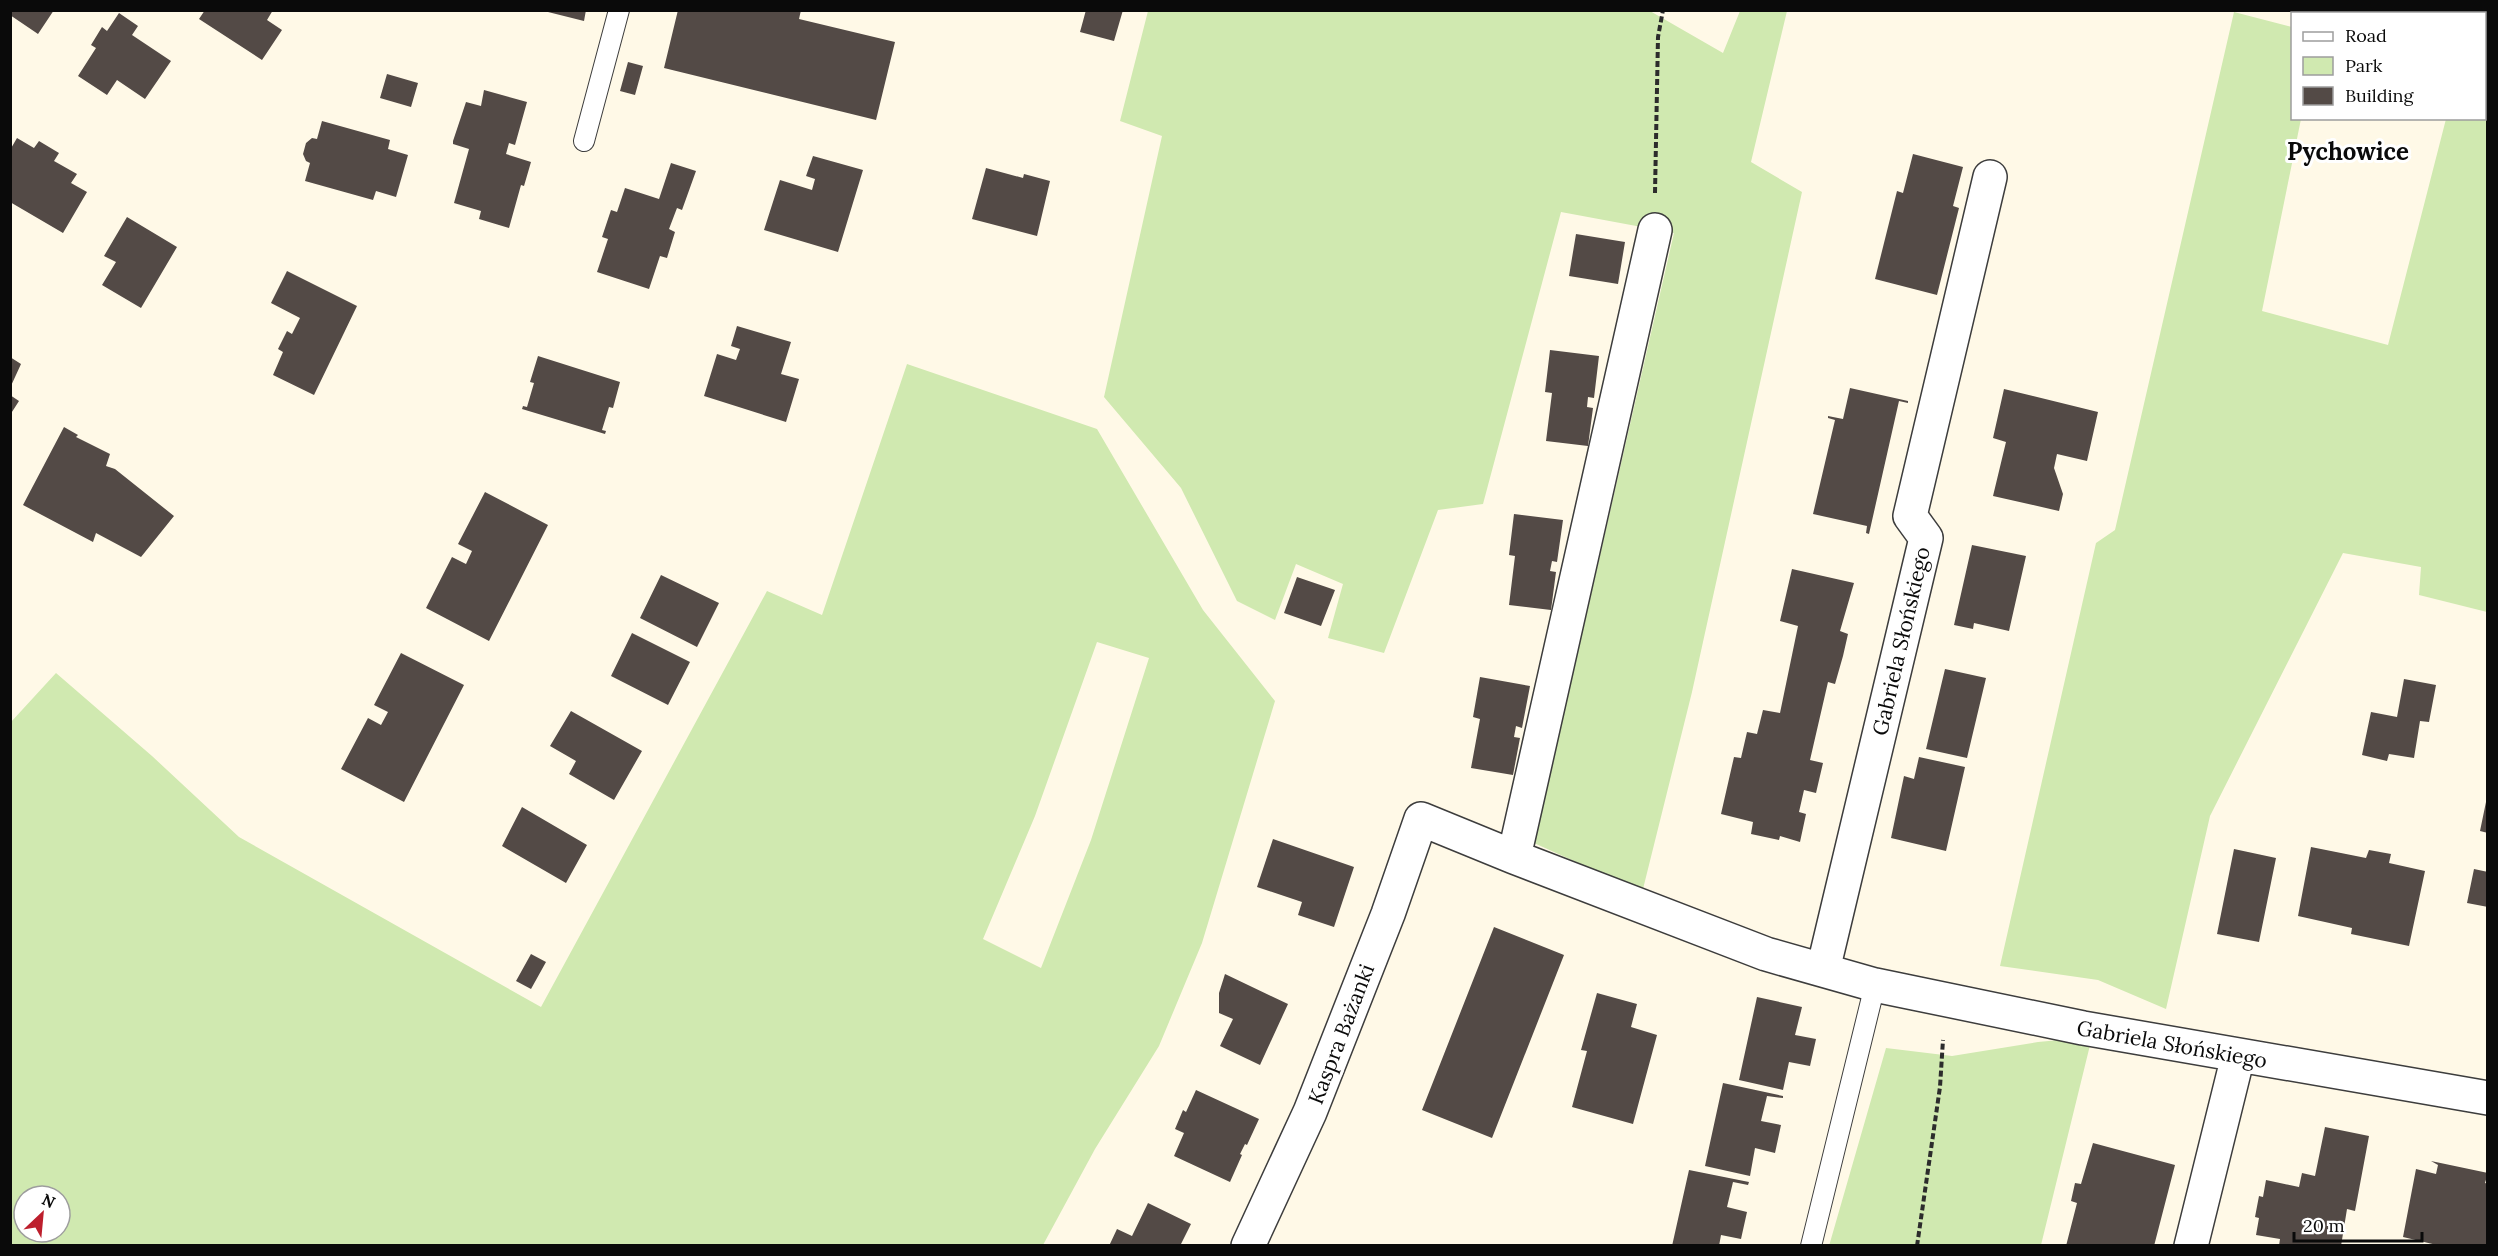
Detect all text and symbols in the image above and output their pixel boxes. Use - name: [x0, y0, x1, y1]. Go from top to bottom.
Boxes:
- legend: [2291, 12, 2486, 120]
- text: Road: [2345, 24, 2387, 47]
- text: Park: [2345, 54, 2383, 77]
- text: Building: [2345, 84, 2415, 107]
- district label: Pychowice: [2287, 136, 2409, 167]
- street label: Gabriela Słońskiego: [1866, 544, 1936, 738]
- street label: Kaspra Bażanki: [1302, 960, 1380, 1108]
- street label: Gabriela Słońskiego: [2075, 1014, 2269, 1074]
- north arrow: [12, 1184, 72, 1244]
- text: N: [39, 1189, 59, 1212]
- scale bar: [2294, 1205, 2422, 1243]
- text: 20 m: [2303, 1214, 2345, 1237]

